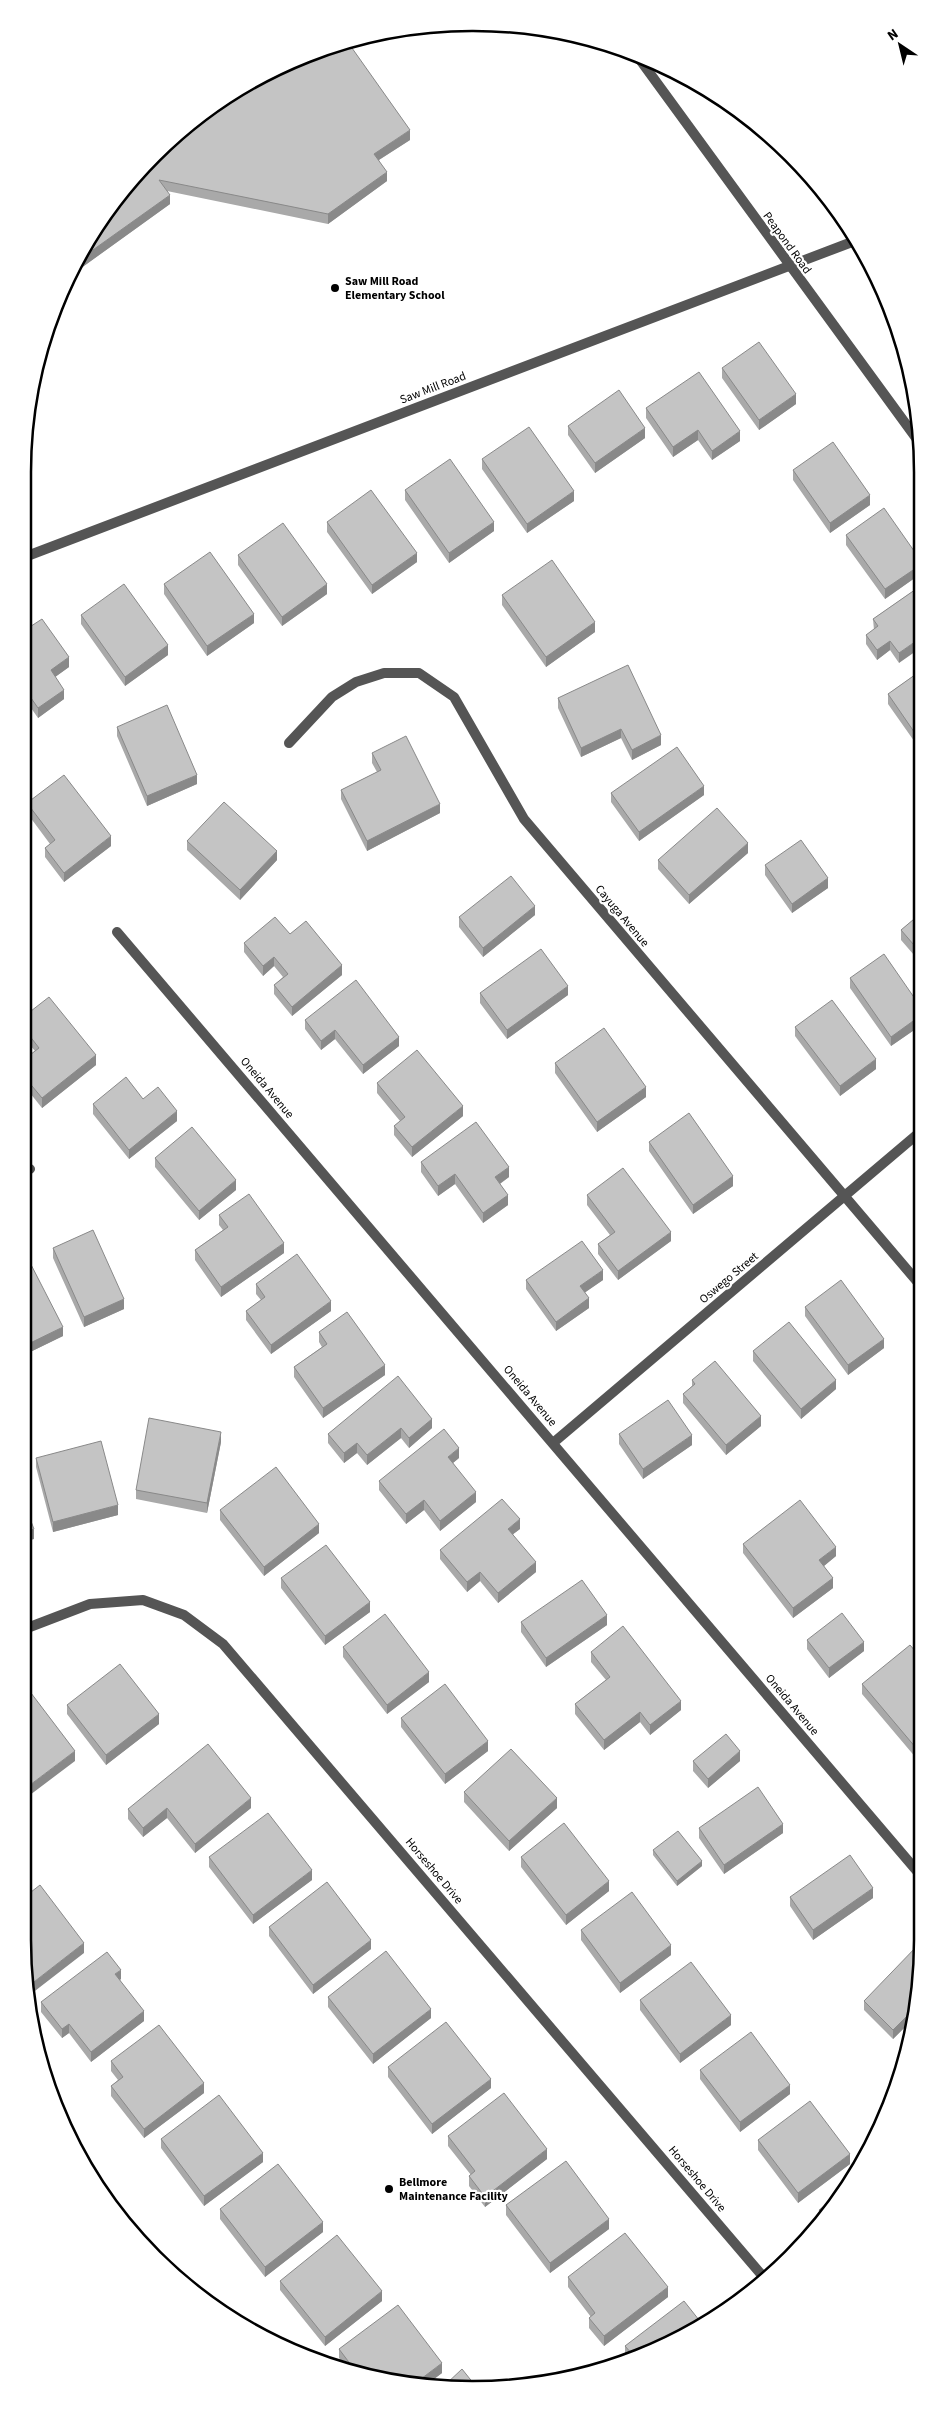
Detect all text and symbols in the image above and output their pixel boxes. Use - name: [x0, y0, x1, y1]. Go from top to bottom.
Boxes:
- north arrow: [875, 20, 925, 70]
- text: N: [884, 24, 903, 46]
- street label: Peapond Road: [759, 209, 815, 277]
- place label: Saw Mill Road Elementary School: [345, 273, 445, 304]
- marker: Saw Mill Road Elementary School: [329, 282, 341, 294]
- street label: Saw Mill Road: [398, 368, 468, 408]
- street label: Cayuga Avenue: [591, 881, 653, 951]
- street label: Oneida Avenue: [236, 1054, 298, 1122]
- street label: Oswego Street: [696, 1248, 762, 1308]
- street label: Oneida Avenue: [499, 1362, 561, 1430]
- street label: Oneida Avenue: [761, 1671, 823, 1739]
- street label: Horseshoe Drive: [401, 1834, 467, 1908]
- street label: Horseshoe Drive: [664, 2142, 730, 2216]
- place label: Bellmore Maintenance Facility: [399, 2174, 509, 2205]
- marker: Bellmore Maintenance Facility: [383, 2183, 395, 2195]

